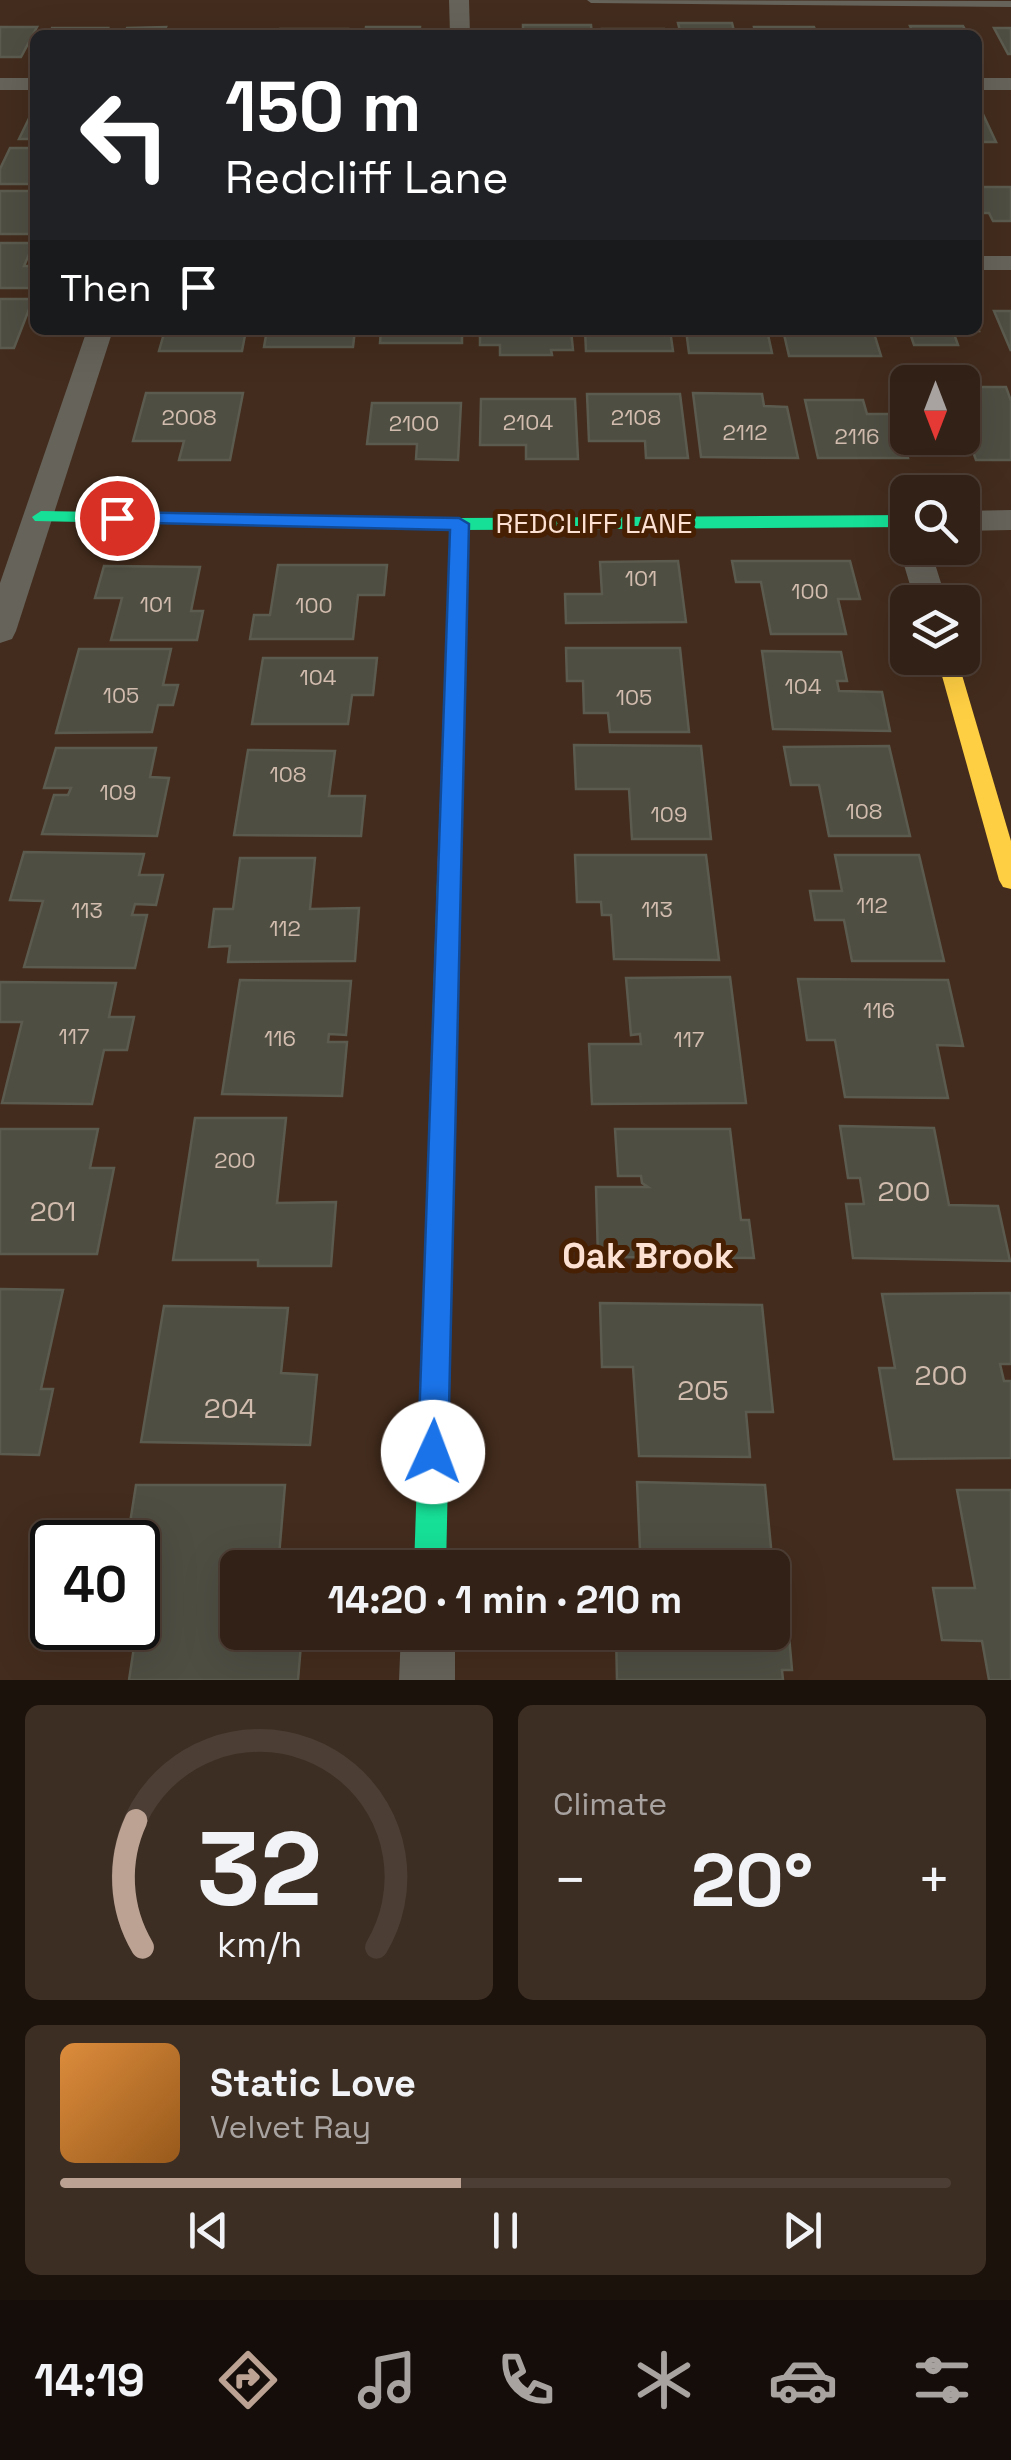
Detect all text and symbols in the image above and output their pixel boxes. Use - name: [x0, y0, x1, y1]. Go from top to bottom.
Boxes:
- text: 150 m: [225, 62, 422, 151]
- icon: left: [60, 70, 190, 200]
- text: Redcliff Lane: [225, 149, 509, 206]
- icon: arrive: [171, 260, 226, 315]
- text: Then: [60, 264, 151, 312]
- north arrow: [890, 365, 980, 455]
- map controls: [890, 365, 980, 675]
- house number: 2008: [161, 403, 217, 431]
- house number: 2108: [611, 403, 661, 431]
- house number: 2104: [503, 408, 553, 436]
- house number: 2100: [389, 409, 439, 437]
- house number: 2112: [723, 418, 767, 446]
- house number: 2116: [834, 422, 880, 450]
- button: search: [890, 475, 980, 565]
- pin: [75, 476, 160, 561]
- icon: arrive: [90, 491, 145, 546]
- street label: REDCLIFF LANE: [496, 505, 692, 541]
- house number: 101: [625, 564, 657, 592]
- house number: 100: [791, 577, 829, 605]
- button: layers: [890, 585, 980, 675]
- house number: 101: [140, 590, 172, 618]
- house number: 100: [295, 591, 333, 619]
- house number: 104: [299, 663, 337, 691]
- house number: 104: [784, 672, 822, 700]
- house number: 105: [103, 681, 139, 709]
- house number: 105: [616, 683, 652, 711]
- house number: 108: [269, 760, 307, 788]
- house number: 109: [100, 778, 136, 806]
- house number: 108: [845, 797, 883, 825]
- house number: 109: [651, 800, 687, 828]
- house number: 112: [856, 891, 888, 919]
- house number: 113: [641, 895, 673, 923]
- house number: 113: [71, 896, 103, 924]
- house number: 112: [269, 914, 301, 942]
- house number: 116: [863, 996, 895, 1024]
- house number: 117: [59, 1022, 89, 1050]
- house number: 116: [264, 1024, 296, 1052]
- house number: 117: [674, 1025, 704, 1053]
- house number: 200: [214, 1146, 256, 1174]
- house number: 200: [878, 1173, 930, 1209]
- house number: 201: [30, 1193, 76, 1229]
- district label: Oak Brook: [562, 1234, 734, 1278]
- house number: 200: [915, 1357, 967, 1393]
- house number: 205: [677, 1372, 729, 1408]
- house number: 204: [204, 1390, 256, 1426]
- position arrow: [381, 1400, 485, 1504]
- speed limit sign: 40: [30, 1520, 160, 1650]
- text: 14:20 · 1 min · 210 m: [328, 1576, 682, 1624]
- text: Climate: [553, 1784, 667, 1824]
- text: 32: [196, 1803, 322, 1935]
- text: 20°: [691, 1832, 813, 1928]
- text: −: [553, 1845, 587, 1915]
- text: +: [917, 1845, 951, 1915]
- text: km/h: [216, 1922, 302, 1967]
- text: Static Love: [210, 2059, 416, 2107]
- text: Velvet Ray: [210, 2107, 371, 2147]
- icon: previous: [181, 2203, 236, 2258]
- icon: pause: [478, 2203, 533, 2258]
- icon: next: [775, 2203, 830, 2258]
- icon: directions: [213, 2345, 283, 2415]
- icon: music: [352, 2345, 422, 2415]
- icon: phone: [491, 2345, 561, 2415]
- icon: climate: [629, 2345, 699, 2415]
- icon: car: [768, 2345, 838, 2415]
- icon: filters: [907, 2345, 977, 2415]
- text: 14:19: [34, 2352, 145, 2409]

